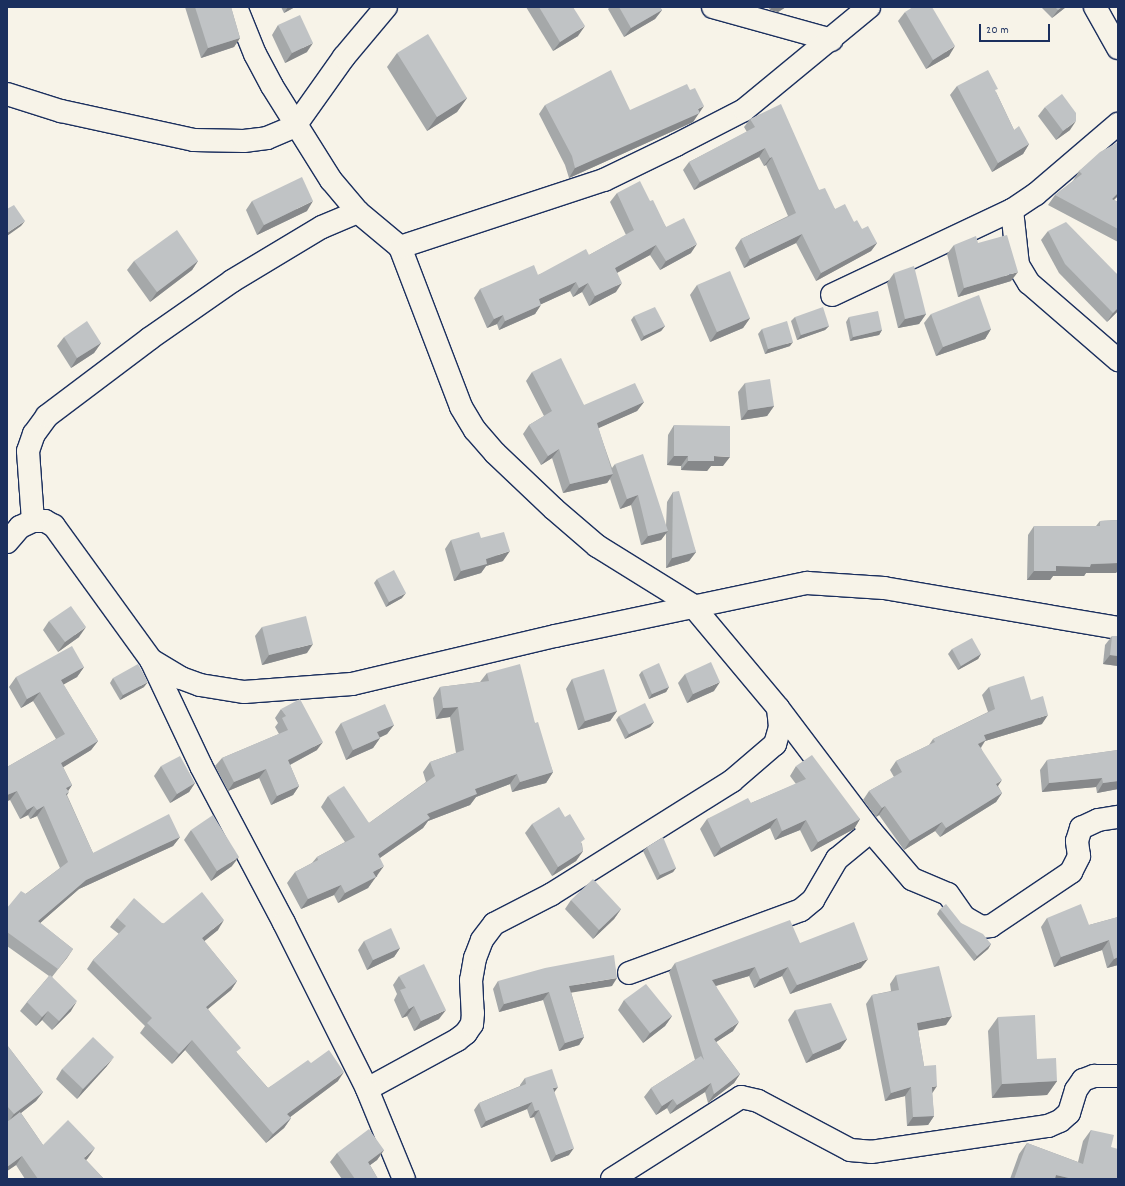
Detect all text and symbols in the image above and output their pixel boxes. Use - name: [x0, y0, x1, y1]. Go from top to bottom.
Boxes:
- scale bar: [981, 16, 1052, 42]
- text: 20 m: [986, 22, 1009, 39]

